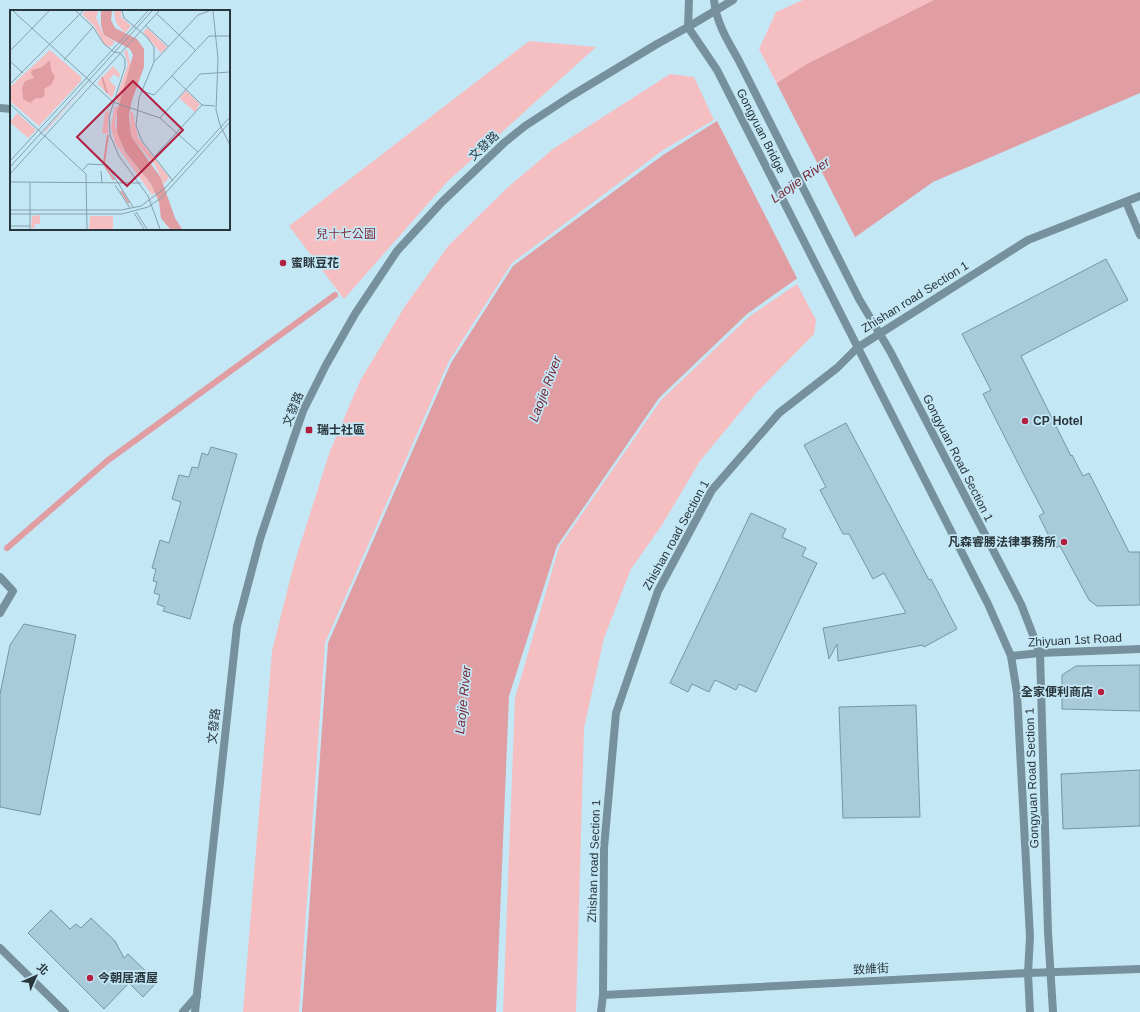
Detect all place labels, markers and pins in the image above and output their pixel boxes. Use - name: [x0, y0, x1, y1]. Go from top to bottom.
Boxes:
- place label: 蜜眯豆花: [291, 256, 339, 270]
- marker: 蜜眯豆花: [278, 258, 288, 268]
- place label: CP Hotel: [1033, 414, 1083, 428]
- marker: CP Hotel: [1020, 416, 1030, 426]
- place label: 瑞士社區: [317, 423, 365, 437]
- marker: 瑞士社區: [304, 425, 314, 435]
- place label: 凡森睿勝法律事務所: [948, 535, 1056, 549]
- marker: 凡森睿勝法律事務所: [1059, 537, 1069, 547]
- place label: 全家便利商店: [1021, 685, 1093, 699]
- marker: 全家便利商店: [1096, 687, 1106, 697]
- place label: 今朝居酒屋: [98, 971, 158, 985]
- marker: 今朝居酒屋: [85, 973, 95, 983]

